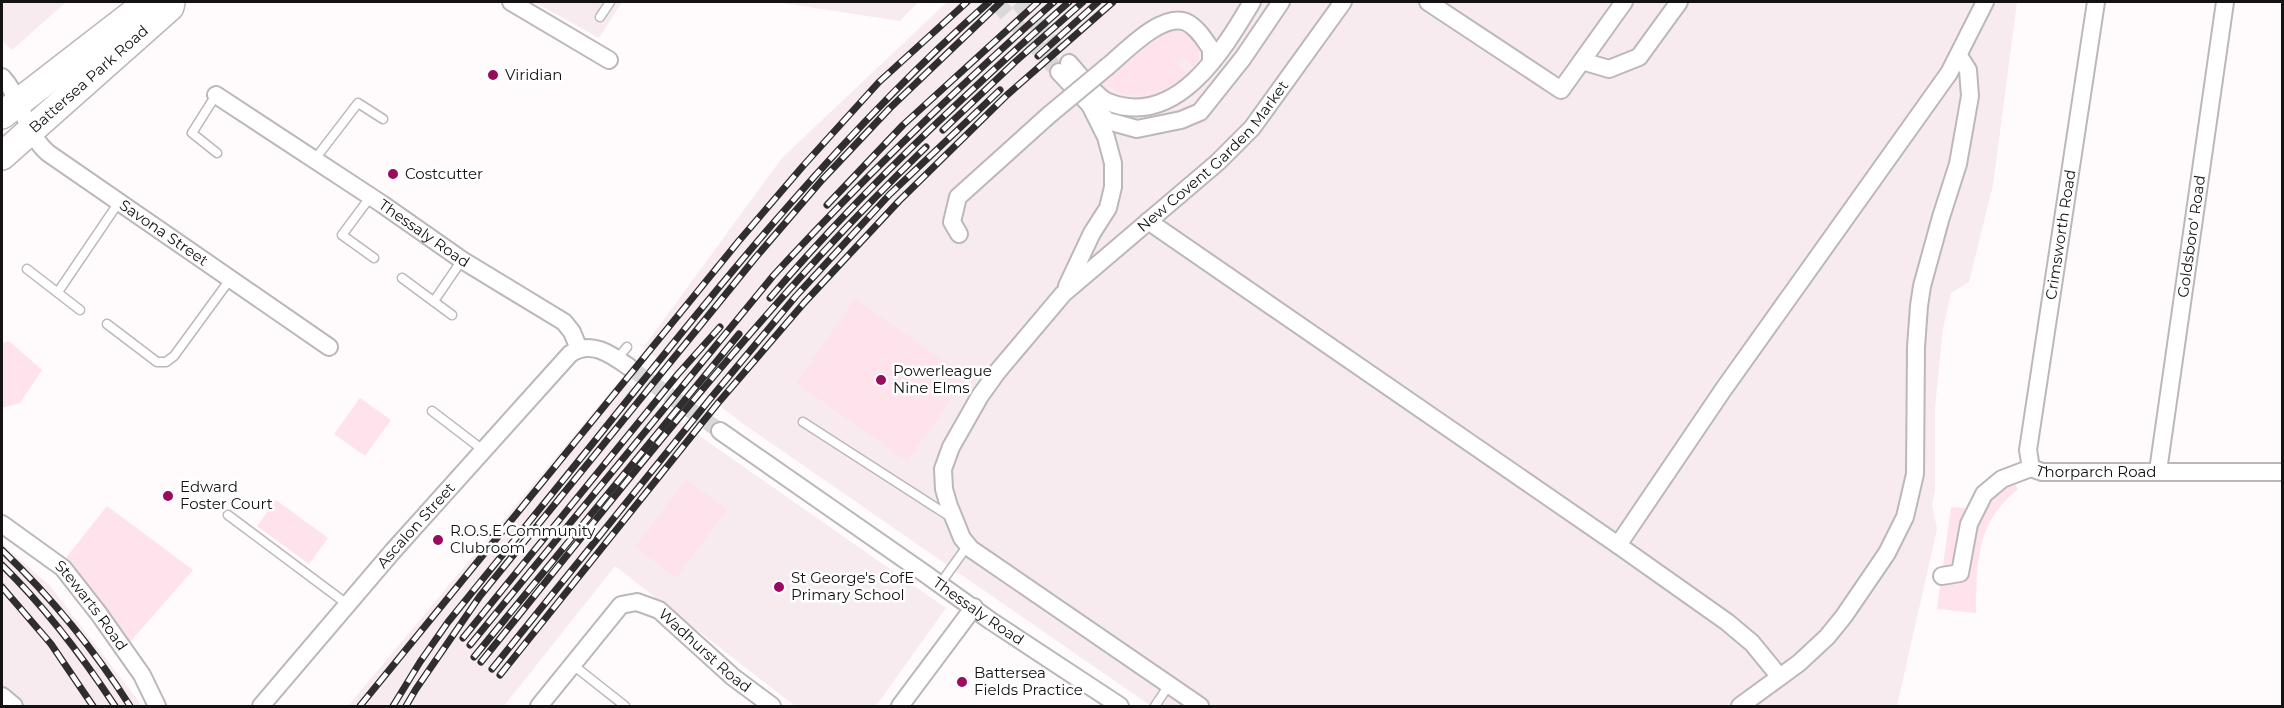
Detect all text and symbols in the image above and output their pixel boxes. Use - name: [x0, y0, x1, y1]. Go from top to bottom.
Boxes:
- street label: Battersea Park Road: [25, 21, 152, 137]
- place label: Viridian: [505, 65, 562, 84]
- marker: Viridian: [486, 68, 500, 82]
- street label: New Covent Garden Market: [1133, 77, 1292, 236]
- place label: Costcutter: [405, 164, 483, 183]
- marker: Costcutter: [386, 167, 400, 181]
- street label: Crimsworth Road: [2041, 168, 2079, 301]
- street label: Goldsboro' Road: [2173, 174, 2209, 299]
- street label: Savona Street: [116, 195, 212, 270]
- street label: Thessaly Road: [375, 195, 473, 271]
- place label: Powerleague Nine Elms: [893, 361, 992, 397]
- marker: Powerleague Nine Elms: [874, 373, 888, 387]
- street label: Thorparch Road: [2033, 461, 2157, 481]
- place label: Edward Foster Court: [180, 477, 273, 513]
- street label: Ascalon Street: [373, 478, 459, 572]
- marker: Edward Foster Court: [161, 489, 175, 503]
- place label: R.O.S.E Community Clubroom: [450, 521, 596, 557]
- marker: R.O.S.E Community Clubroom: [431, 533, 445, 547]
- street label: Stewarts Road: [52, 555, 132, 654]
- place label: St George's CofE Primary School: [791, 568, 914, 604]
- street label: Thessaly Road: [929, 573, 1028, 649]
- marker: St George's CofE Primary School: [772, 580, 786, 594]
- street label: Wadhurst Road: [655, 604, 755, 696]
- place label: Battersea Fields Practice: [974, 663, 1083, 699]
- marker: Battersea Fields Practice: [955, 675, 969, 689]

